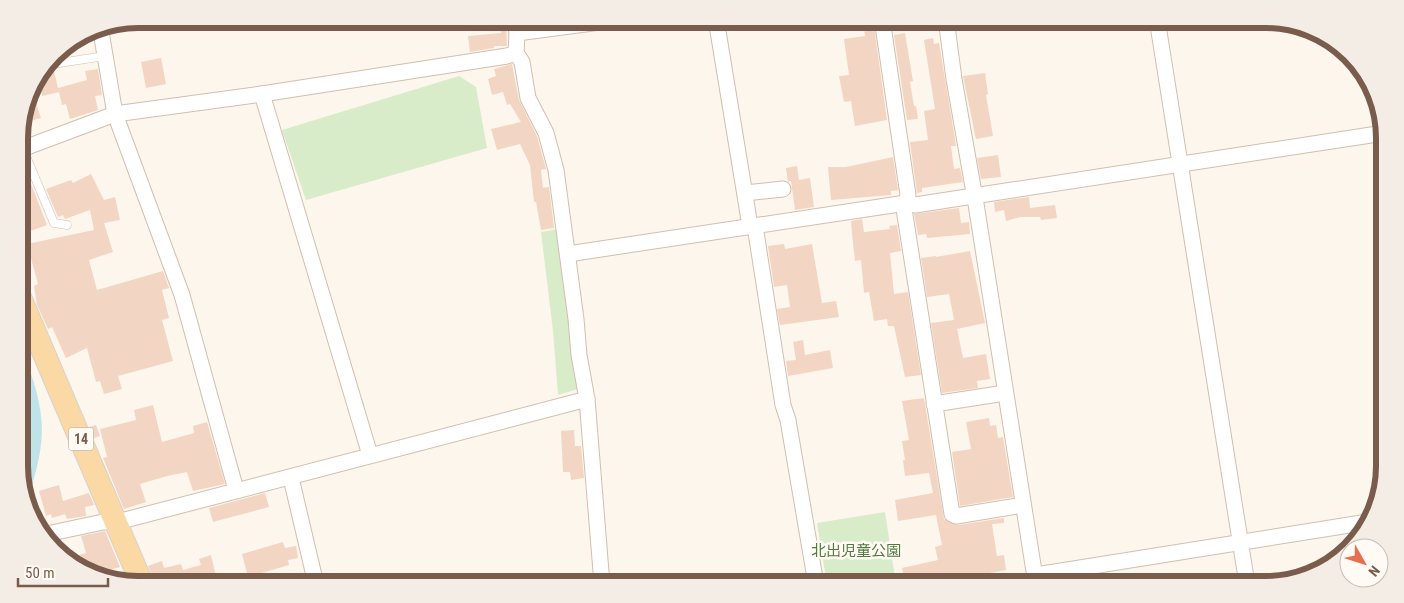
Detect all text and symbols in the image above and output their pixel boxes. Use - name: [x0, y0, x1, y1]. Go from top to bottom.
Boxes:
- road number: 14: [68, 428, 94, 450]
- north arrow: [1339, 538, 1389, 588]
- park label: 北出児童公園: [811, 542, 901, 560]
- scale bar: [18, 556, 108, 588]
- text: N: [1365, 563, 1383, 580]
- text: 50 m: [25, 564, 55, 582]

